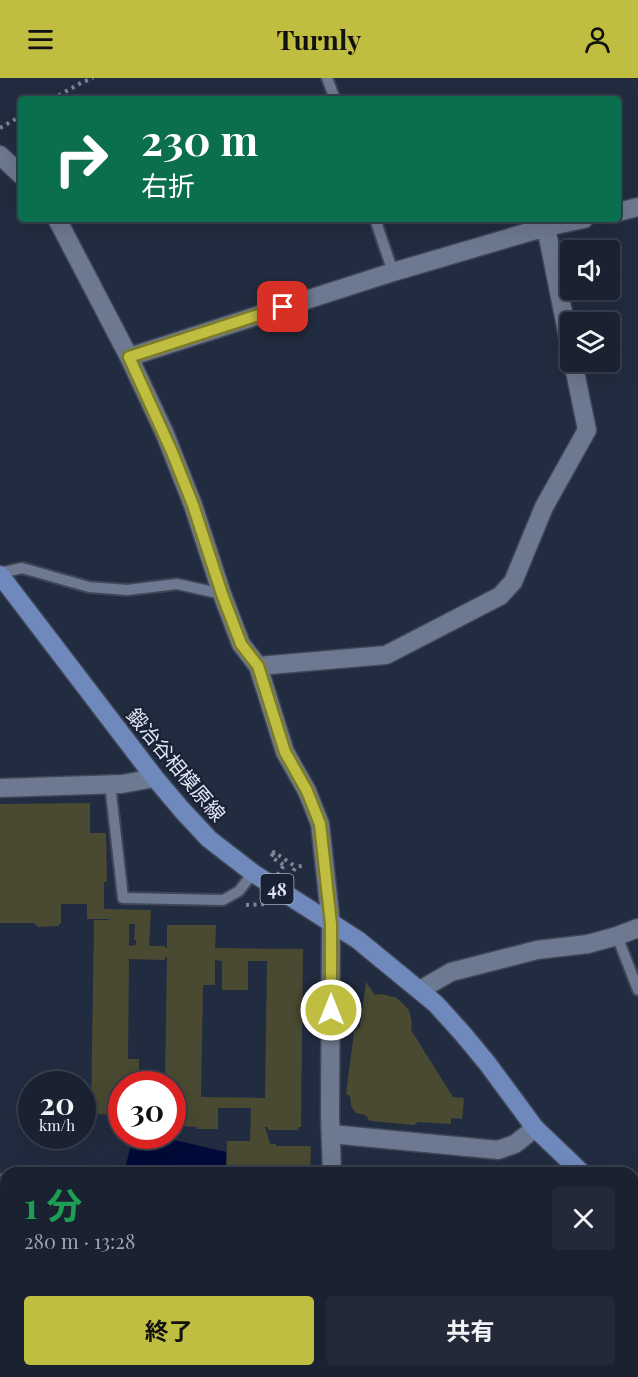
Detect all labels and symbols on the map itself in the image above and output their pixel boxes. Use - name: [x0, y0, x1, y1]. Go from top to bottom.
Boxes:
- pin: [257, 281, 308, 332]
- street label: 鍛冶谷相模原線: [122, 702, 232, 826]
- road number: 48: [260, 874, 294, 904]
- position arrow: [299, 978, 363, 1042]
- speed limit sign: 30: [108, 1071, 186, 1149]

